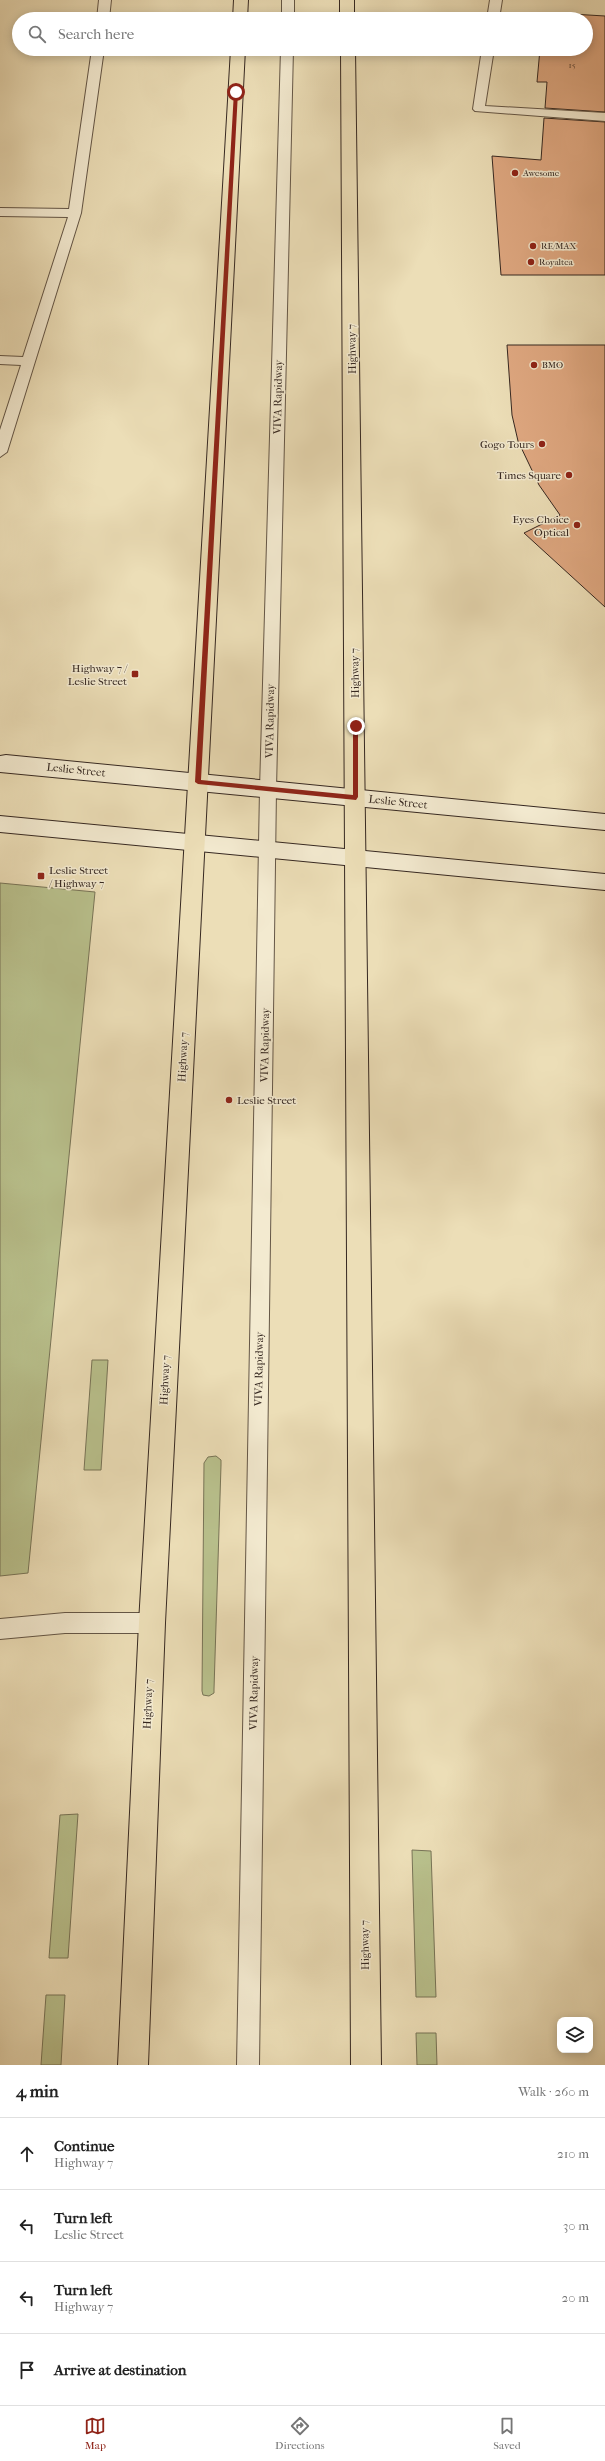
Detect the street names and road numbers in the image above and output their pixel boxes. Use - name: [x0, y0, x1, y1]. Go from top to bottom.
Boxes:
- street label: Highway 7: [345, 324, 359, 374]
- street label: VIVA Rapidway: [271, 358, 285, 435]
- street label: Highway 7: [348, 648, 362, 698]
- street label: VIVA Rapidway: [263, 682, 277, 759]
- street label: Leslie Street: [46, 760, 106, 780]
- street label: Leslie Street: [368, 792, 428, 812]
- street label: VIVA Rapidway: [258, 1006, 272, 1083]
- street label: Highway 7: [175, 1032, 191, 1082]
- street label: VIVA Rapidway: [252, 1330, 266, 1407]
- street label: Highway 7: [157, 1355, 173, 1405]
- street label: VIVA Rapidway: [247, 1654, 261, 1731]
- street label: Highway 7: [141, 1679, 155, 1729]
- street label: Highway 7: [358, 1920, 372, 1970]

